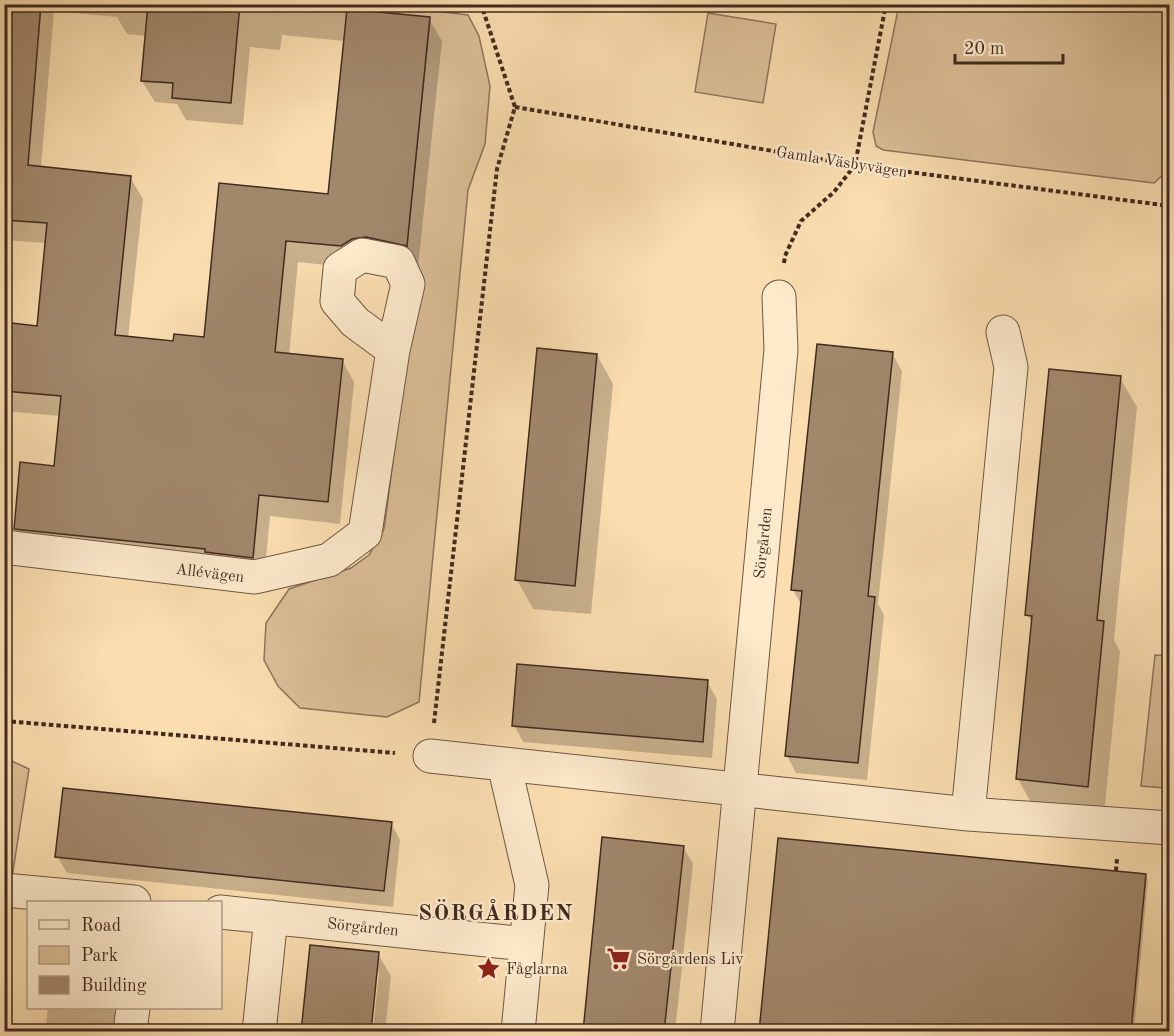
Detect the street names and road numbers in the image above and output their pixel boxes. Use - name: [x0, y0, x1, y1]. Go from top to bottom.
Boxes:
- street label: Gamla Väsbyvägen: [775, 145, 909, 181]
- street label: Sörgården: [752, 506, 776, 580]
- street label: Allévägen: [174, 562, 245, 586]
- street label: Sörgården: [326, 916, 400, 940]

